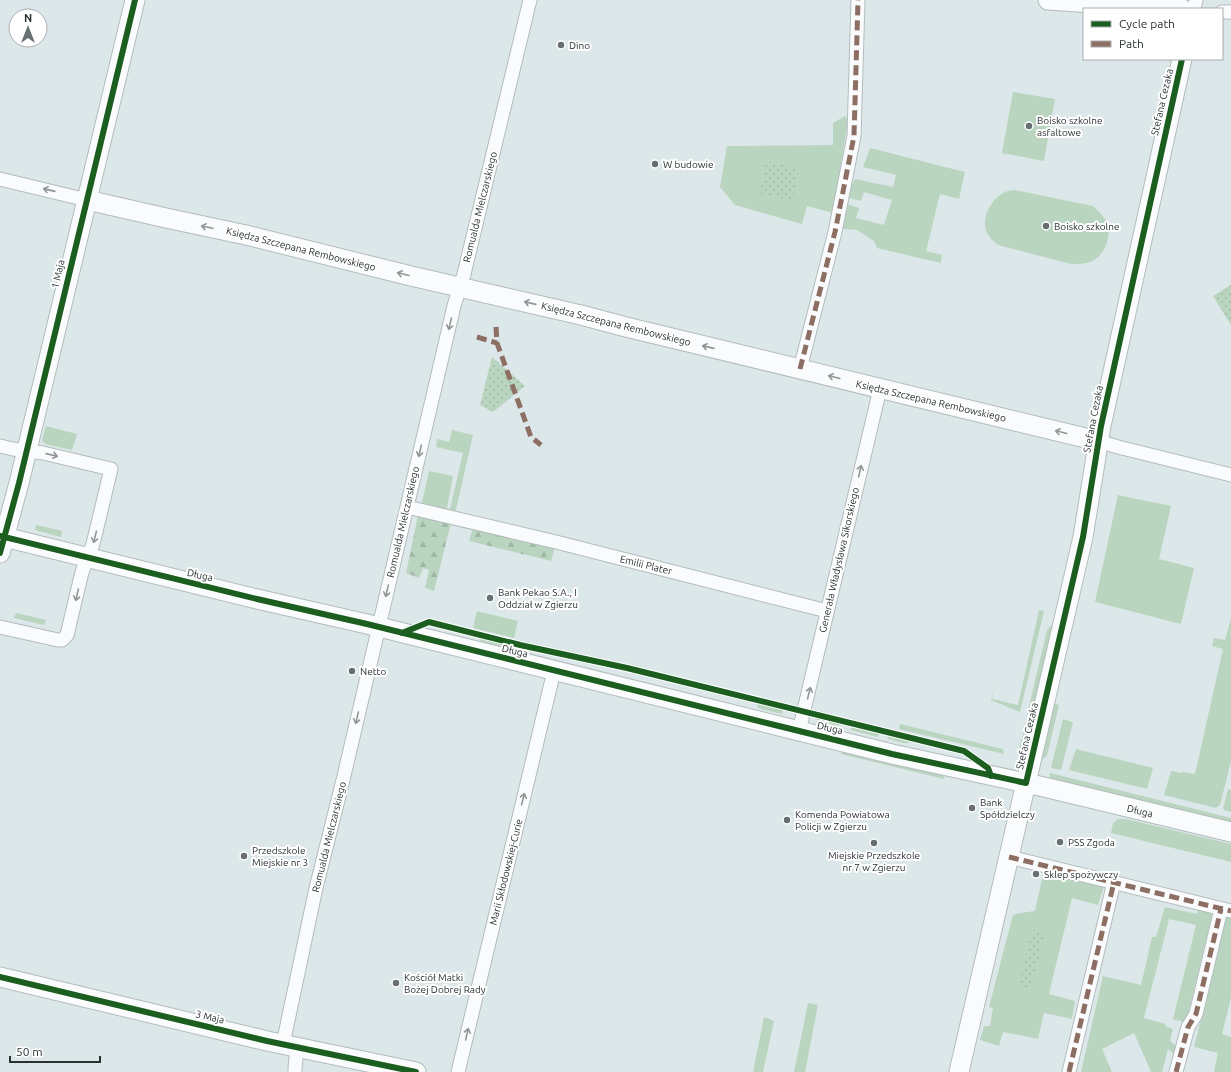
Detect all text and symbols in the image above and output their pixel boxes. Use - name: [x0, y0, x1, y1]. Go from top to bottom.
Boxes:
- north arrow: [8, 8, 48, 48]
- legend: [1083, 8, 1223, 60]
- text: N: [24, 12, 32, 24]
- text: Cycle path: [1119, 17, 1175, 30]
- text: Path: [1119, 37, 1144, 50]
- marker: Dino: [556, 40, 566, 50]
- place label: Dino: [569, 40, 590, 51]
- street label: Stefana Cezaka: [1149, 67, 1175, 137]
- place label: Boisko szkolne asfaltowe: [1037, 115, 1102, 138]
- marker: Boisko szkolne asfaltowe: [1024, 121, 1034, 131]
- street label: Romualda Mielczarskiego: [461, 150, 499, 264]
- marker: W budowie: [650, 159, 660, 169]
- place label: W budowie: [663, 159, 714, 170]
- one-way arrow: [43, 186, 56, 194]
- marker: Boisko szkolne: [1041, 221, 1051, 231]
- place label: Boisko szkolne: [1054, 221, 1119, 232]
- one-way arrow: [201, 222, 214, 230]
- street label: Księdza Szczepana Rembowskiego: [225, 225, 377, 273]
- street label: 1 Maja: [49, 258, 67, 290]
- one-way arrow: [397, 269, 410, 277]
- one-way arrow: [523, 299, 536, 306]
- street label: Księdza Szczepana Rembowskiego: [540, 300, 692, 348]
- one-way arrow: [446, 318, 453, 331]
- one-way arrow: [702, 342, 715, 350]
- one-way arrow: [828, 373, 841, 381]
- street label: Księdza Szczepana Rembowskiego: [855, 378, 1007, 424]
- street label: Stefana Cezaka: [1081, 384, 1105, 454]
- one-way arrow: [1054, 427, 1067, 435]
- one-way arrow: [416, 444, 424, 457]
- one-way arrow: [45, 452, 58, 460]
- street label: Romualda Mielczarskiego: [385, 465, 421, 579]
- one-way arrow: [857, 465, 865, 478]
- street label: Generała Władysława Sikorskiego: [817, 486, 861, 634]
- one-way arrow: [91, 530, 98, 543]
- street label: Emilii Plater: [619, 553, 673, 577]
- street label: Długa: [186, 567, 214, 583]
- one-way arrow: [382, 584, 390, 597]
- place label: Bank Pekao S.A., I Oddział w Zgierzu: [498, 587, 578, 610]
- one-way arrow: [72, 588, 80, 601]
- marker: Bank Pekao S.A., I Oddział w Zgierzu: [485, 593, 495, 603]
- street label: Długa: [501, 642, 529, 660]
- marker: Netto: [347, 666, 357, 676]
- place label: Netto: [360, 666, 386, 677]
- one-way arrow: [805, 687, 813, 700]
- street label: Stefana Cezaka: [1014, 701, 1040, 771]
- one-way arrow: [353, 711, 361, 724]
- street label: Długa: [816, 720, 844, 736]
- street label: Romualda Mielczarskiego: [310, 780, 348, 894]
- one-way arrow: [520, 792, 528, 805]
- place label: Bank Spółdzielczy: [980, 797, 1035, 820]
- street label: Długa: [1126, 802, 1154, 820]
- marker: Bank Spółdzielczy: [967, 803, 977, 813]
- place label: Komenda Powiatowa Policji w Zgierzu: [795, 809, 890, 832]
- marker: Komenda Powiatowa Policji w Zgierzu: [782, 815, 792, 825]
- street label: Marii Skłodowskiej-Curie: [487, 818, 525, 926]
- marker: PSS Zgoda: [1055, 837, 1065, 847]
- place label: PSS Zgoda: [1068, 837, 1115, 848]
- marker: Miejskie Przedszkole nr 7 w Zgierzu: [869, 838, 879, 848]
- place label: Przedszkole Miejskie nr 3: [252, 845, 308, 868]
- place label: Miejskie Przedszkole nr 7 w Zgierzu: [828, 850, 920, 873]
- marker: Przedszkole Miejskie nr 3: [239, 851, 249, 861]
- marker: Sklep spożywczy: [1031, 869, 1041, 879]
- place label: Sklep spożywczy: [1044, 869, 1118, 880]
- place label: Kościół Matki Bożej Dobrej Rady: [404, 972, 486, 995]
- marker: Kościół Matki Bożej Dobrej Rady: [391, 978, 401, 988]
- street label: 3 Maja: [194, 1008, 226, 1026]
- one-way arrow: [464, 1028, 472, 1041]
- scale bar: [10, 1038, 100, 1064]
- text: 50 m: [16, 1045, 43, 1058]

